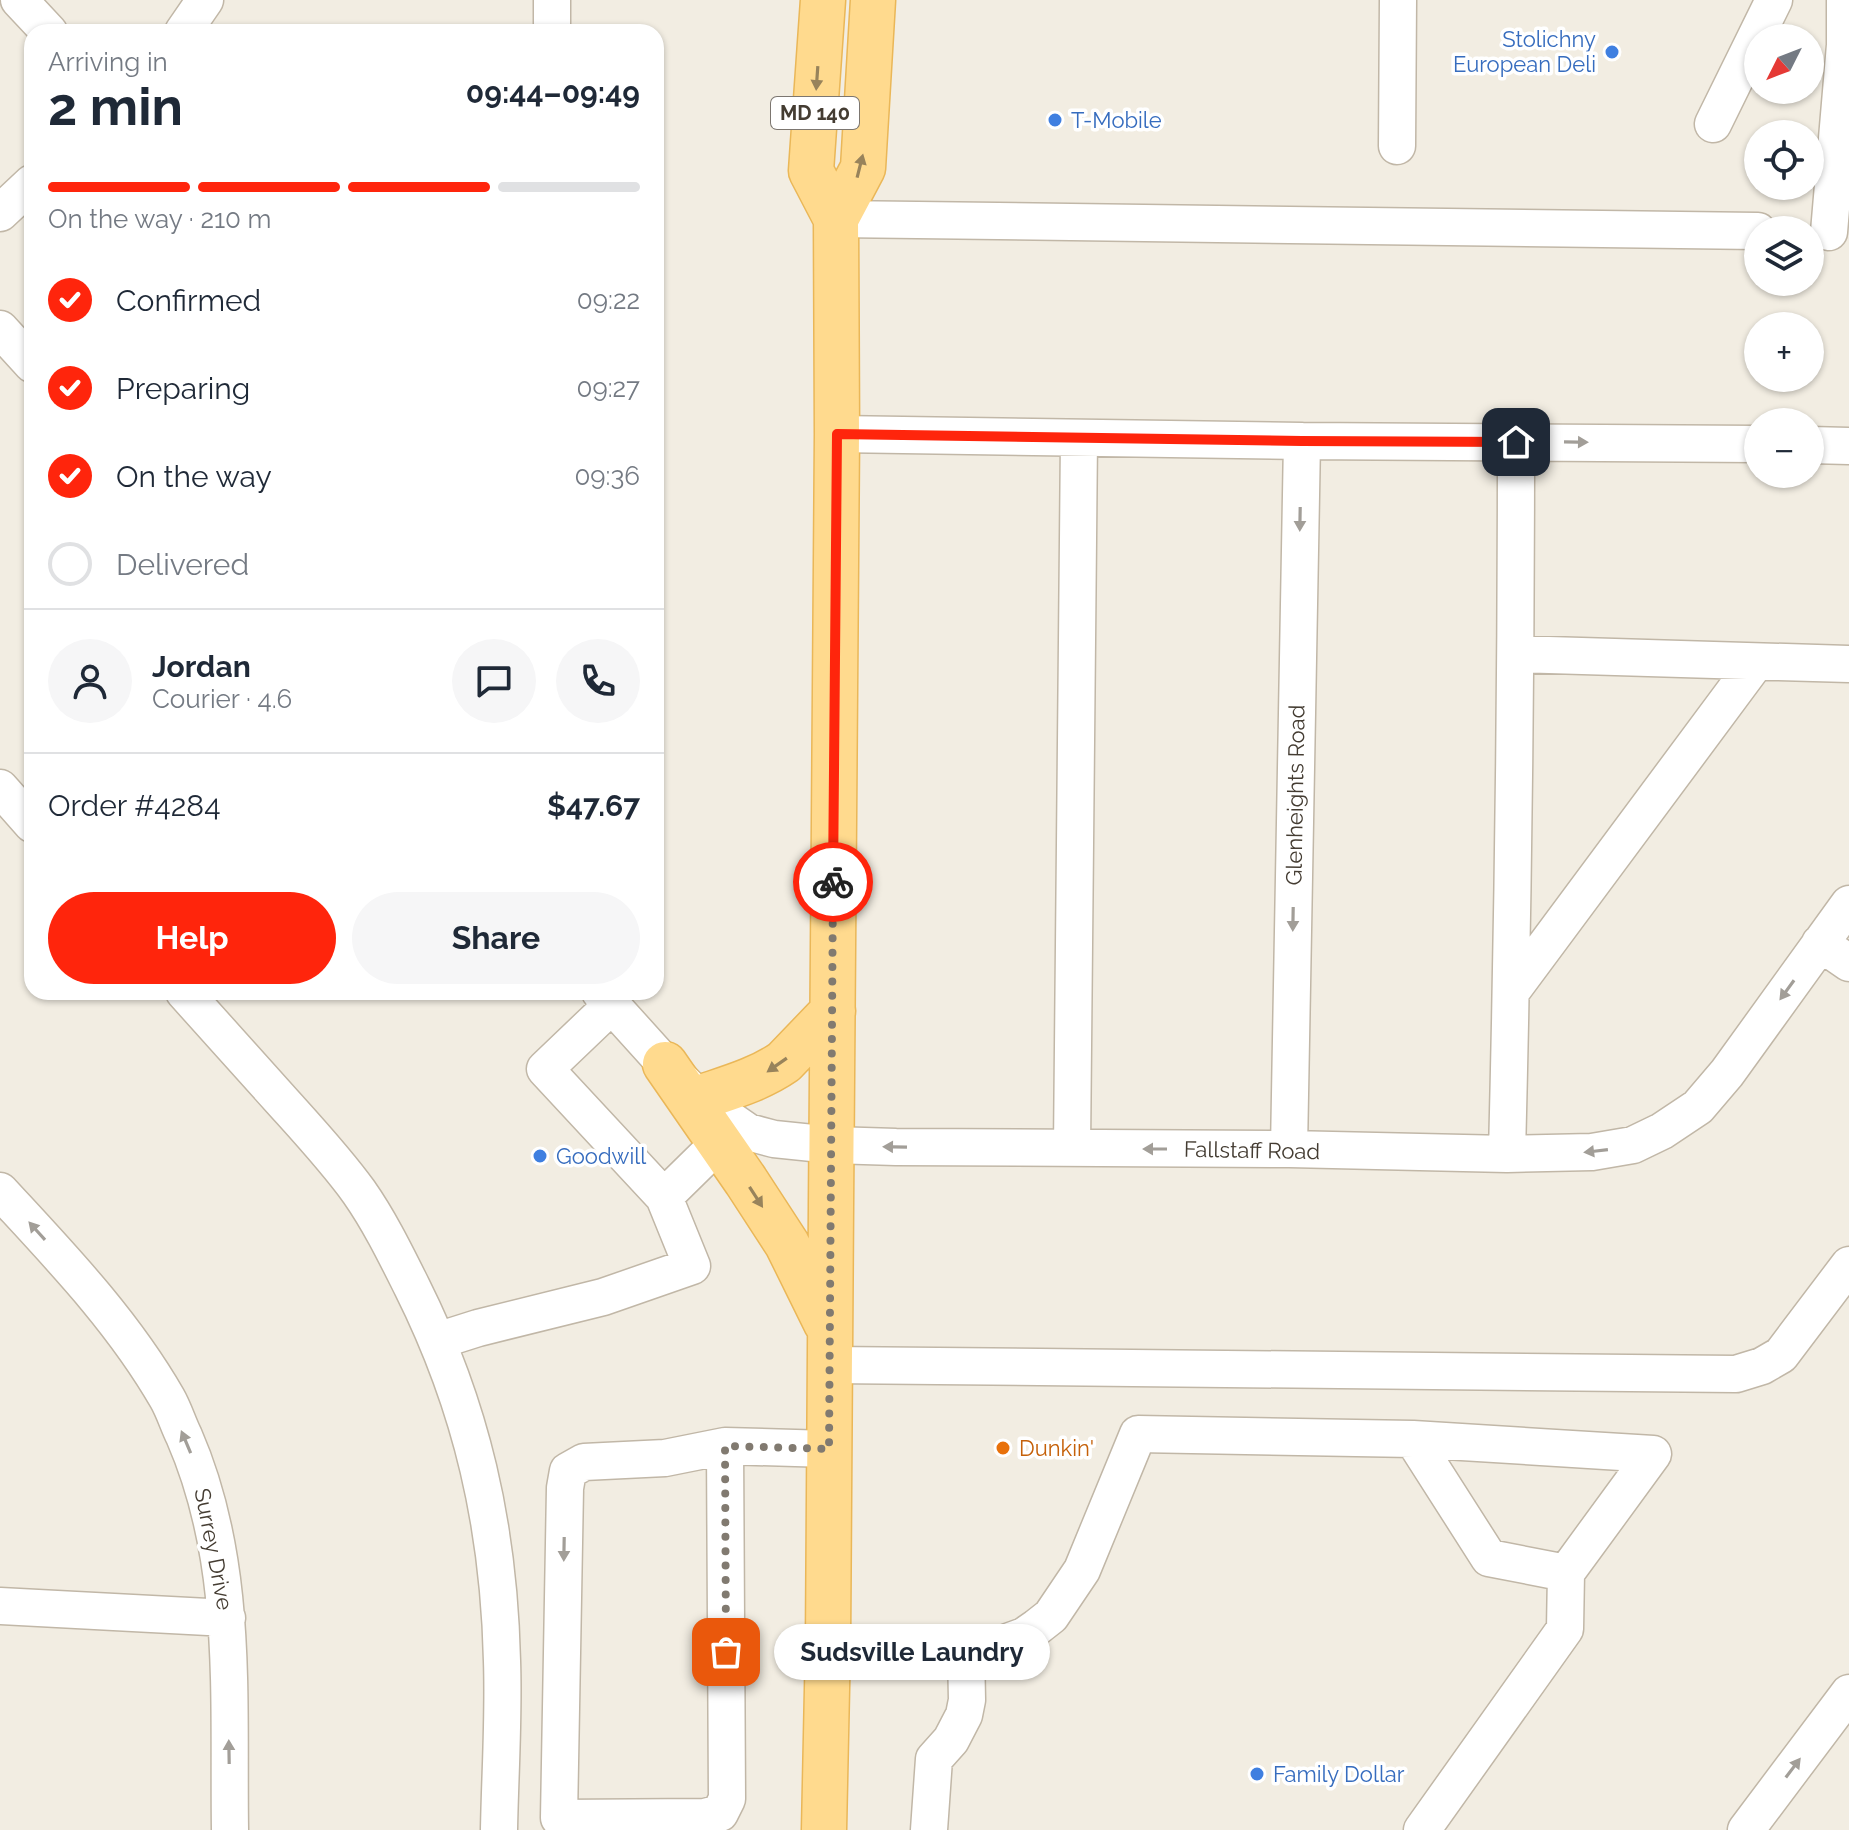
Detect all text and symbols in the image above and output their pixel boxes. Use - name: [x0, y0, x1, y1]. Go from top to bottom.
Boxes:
- north arrow: [1744, 24, 1824, 104]
- map controls: [1744, 24, 1824, 488]
- place label: Stolichny European Deli: [1453, 26, 1596, 77]
- marker: Stolichny European Deli: [1603, 43, 1621, 61]
- text: Arriving in: [48, 47, 168, 77]
- one-way arrow: [810, 66, 823, 91]
- text: 09:44–09:49: [466, 75, 640, 110]
- text: 2 min: [48, 76, 183, 137]
- road number: MD 140: [771, 97, 859, 129]
- place label: T-Mobile: [1071, 107, 1162, 133]
- marker: T-Mobile: [1046, 111, 1064, 129]
- button: locate: [1744, 120, 1824, 200]
- one-way arrow: [854, 154, 867, 179]
- text: On the way · 210 m: [48, 204, 272, 234]
- button: layers: [1744, 216, 1824, 296]
- icon: check: [48, 278, 92, 322]
- text: Confirmed: [116, 283, 261, 318]
- text: 09:22: [577, 285, 640, 315]
- button: +: [1744, 312, 1824, 392]
- icon: check: [48, 366, 92, 410]
- text: Preparing: [116, 371, 250, 406]
- text: 09:27: [577, 373, 640, 403]
- pin: [1482, 408, 1550, 476]
- button: −: [1744, 408, 1824, 488]
- icon: home: [1494, 420, 1538, 464]
- one-way arrow: [1564, 436, 1589, 448]
- icon: check: [48, 454, 92, 498]
- text: On the way: [116, 459, 272, 494]
- text: 09:36: [574, 461, 640, 491]
- one-way arrow: [1294, 507, 1307, 532]
- text: Delivered: [116, 547, 249, 582]
- button: person: [48, 639, 132, 723]
- button: chat: [452, 639, 536, 723]
- button: phone: [556, 639, 640, 723]
- text: Jordan: [152, 649, 251, 684]
- text: Courier · 4.6: [152, 684, 292, 714]
- street label: Glenheights Road: [1280, 704, 1310, 886]
- text: Order #4284: [48, 788, 221, 823]
- text: $47.67: [547, 788, 640, 823]
- courier: [793, 842, 873, 922]
- icon: bike: [811, 860, 855, 904]
- button: Help: [48, 892, 336, 984]
- button: Share: [352, 892, 640, 984]
- one-way arrow: [1287, 907, 1299, 932]
- one-way arrow: [1779, 979, 1795, 1000]
- one-way arrow: [767, 1057, 788, 1072]
- street label: Fallstaff Road: [1184, 1136, 1320, 1164]
- one-way arrow: [882, 1141, 907, 1153]
- place label: Goodwill: [556, 1143, 646, 1169]
- one-way arrow: [1142, 1143, 1167, 1155]
- one-way arrow: [1583, 1144, 1608, 1157]
- marker: Goodwill: [531, 1147, 549, 1165]
- one-way arrow: [749, 1187, 764, 1208]
- one-way arrow: [28, 1222, 46, 1241]
- one-way arrow: [180, 1430, 193, 1454]
- place label: Dunkin': [1019, 1435, 1094, 1461]
- marker: Dunkin': [994, 1439, 1012, 1457]
- street label: Surrey Drive: [189, 1486, 239, 1612]
- one-way arrow: [558, 1537, 570, 1562]
- pin: [692, 1618, 760, 1686]
- callout: Sudsville Laundry: [774, 1624, 1050, 1680]
- icon: bag: [704, 1630, 748, 1674]
- text: Sudsville Laundry: [800, 1637, 1024, 1667]
- one-way arrow: [223, 1739, 235, 1764]
- one-way arrow: [1785, 1757, 1800, 1778]
- place label: Family Dollar: [1273, 1761, 1405, 1787]
- marker: Family Dollar: [1248, 1765, 1266, 1783]

